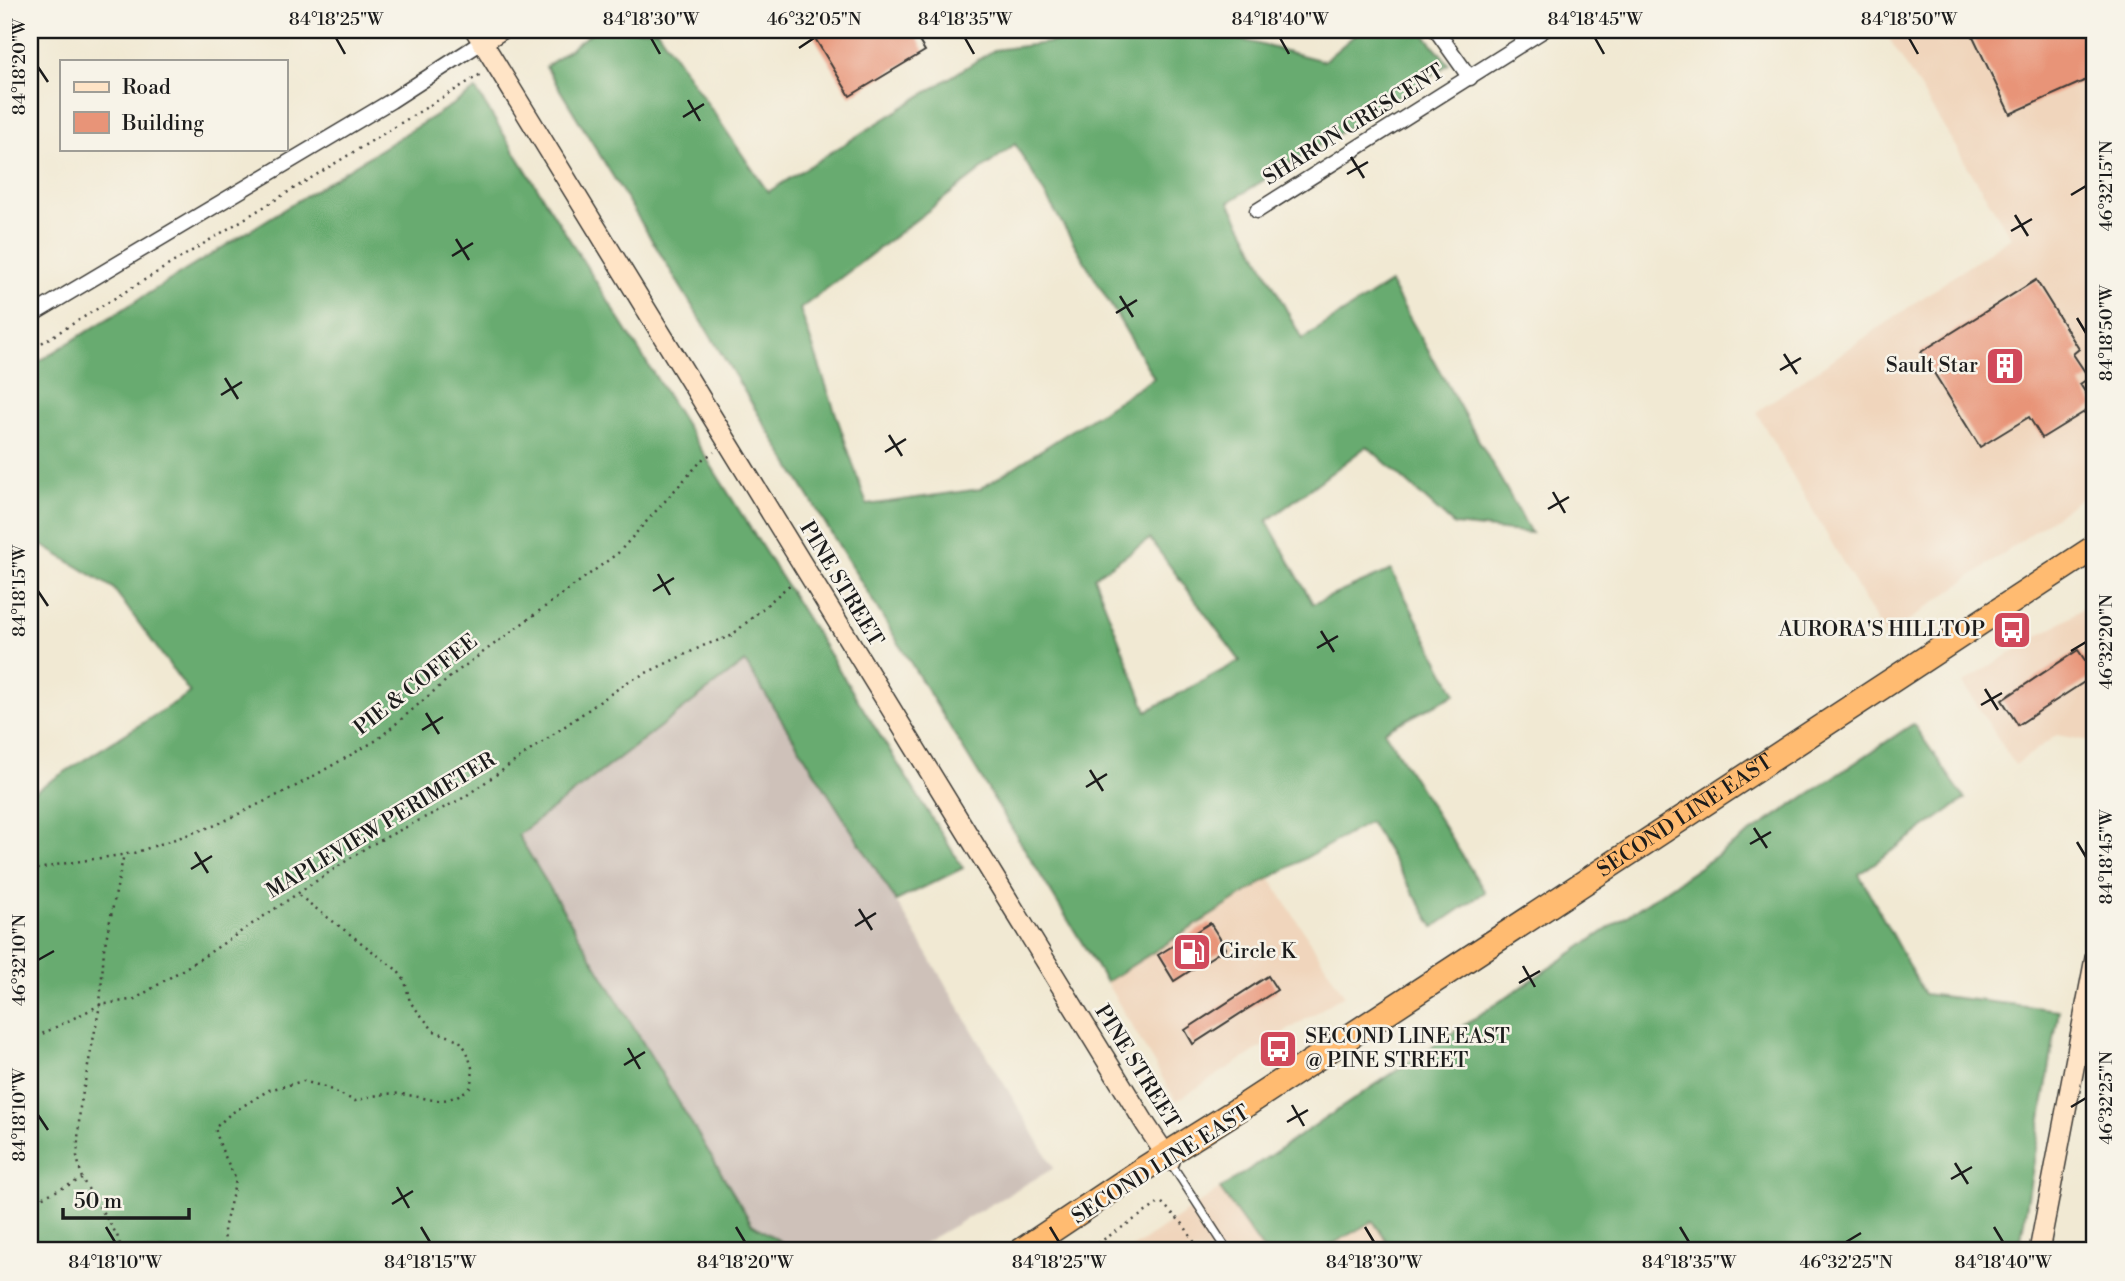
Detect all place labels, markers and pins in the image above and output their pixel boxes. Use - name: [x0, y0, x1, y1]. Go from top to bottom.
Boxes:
- building icon: Sault Star: [1984, 345, 2026, 387]
- place label: Sault Star: [1886, 353, 1978, 379]
- bus stop icon: AURORA'S HILLTOP: [1991, 609, 2033, 651]
- place label: AURORA'S HILLTOP: [1778, 617, 1985, 643]
- fuel station icon: Circle K: [1171, 931, 1213, 973]
- place label: Circle K: [1219, 939, 1298, 965]
- place label: SECOND LINE EAST @ PINE STREET: [1305, 1024, 1510, 1074]
- bus stop icon: SECOND LINE EAST @ PINE STREET: [1257, 1028, 1299, 1070]

